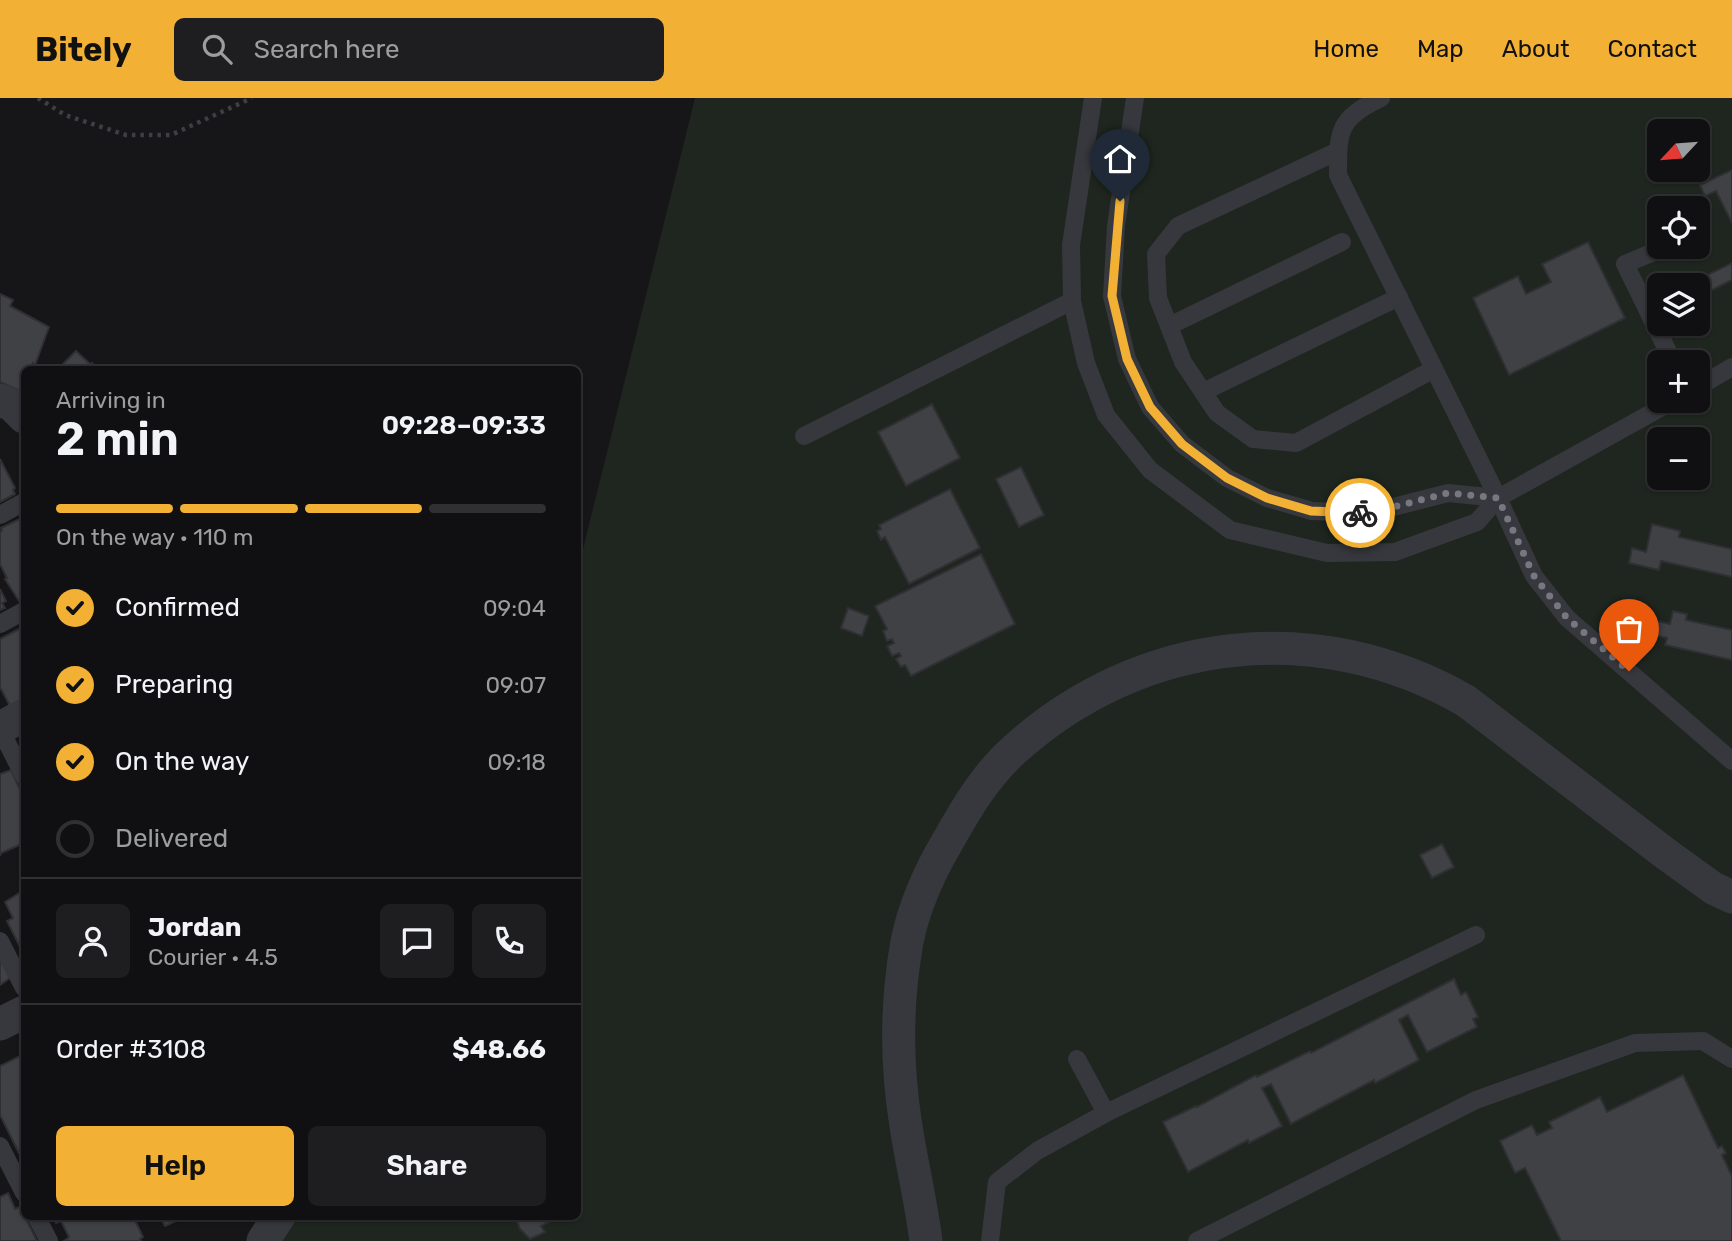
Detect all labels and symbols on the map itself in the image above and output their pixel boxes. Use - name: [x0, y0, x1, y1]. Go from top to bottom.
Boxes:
- north arrow: [1647, 119, 1710, 182]
- pin: [1090, 129, 1150, 201]
- courier: [1325, 478, 1395, 548]
- pin: [1599, 599, 1659, 671]

